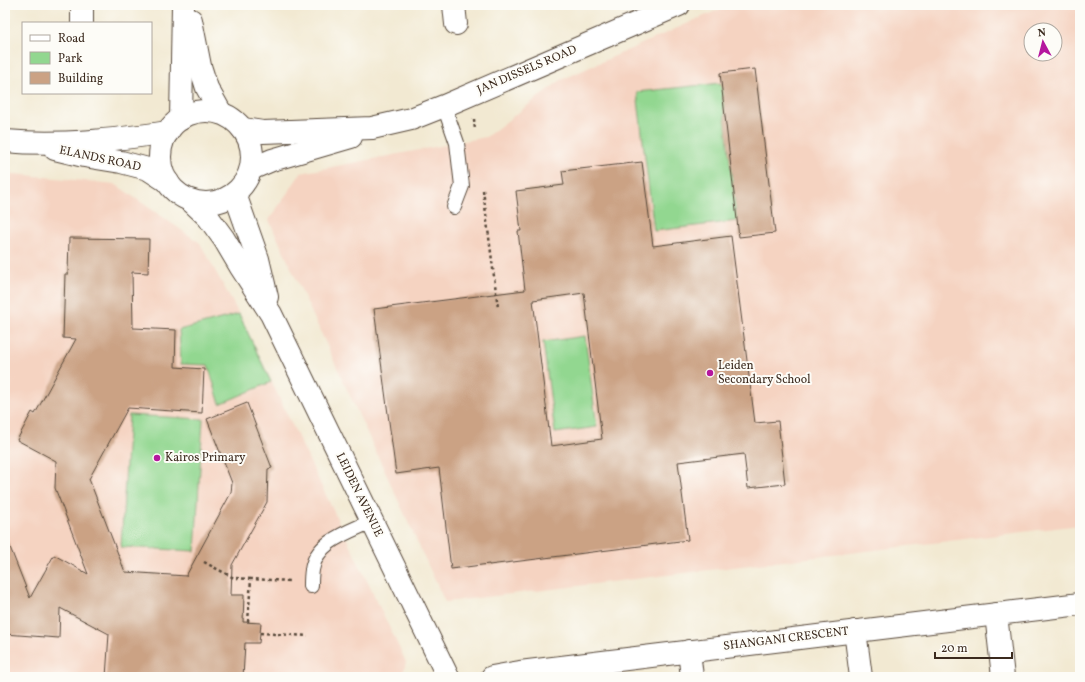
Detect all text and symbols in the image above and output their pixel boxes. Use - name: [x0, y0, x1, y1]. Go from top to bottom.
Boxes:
- legend: [22, 22, 152, 94]
- north arrow: [1023, 22, 1063, 62]
- text: N: [1037, 26, 1047, 41]
- text: Road: [58, 31, 85, 47]
- street label: JAN DISSELS ROAD: [475, 42, 580, 98]
- text: Park: [58, 51, 83, 67]
- text: Building: [58, 71, 103, 87]
- street label: ELANDS ROAD: [58, 143, 142, 176]
- place label: Leiden Secondary School: [718, 358, 811, 388]
- marker: Leiden Secondary School: [705, 368, 715, 378]
- place label: Kairos Primary: [165, 450, 246, 466]
- street label: LEIDEN AVENUE: [332, 450, 386, 540]
- marker: Kairos Primary: [152, 453, 162, 463]
- street label: SHANGANI CRESCENT: [722, 623, 850, 655]
- scale bar: [935, 634, 1012, 660]
- text: 20 m: [941, 641, 968, 657]

